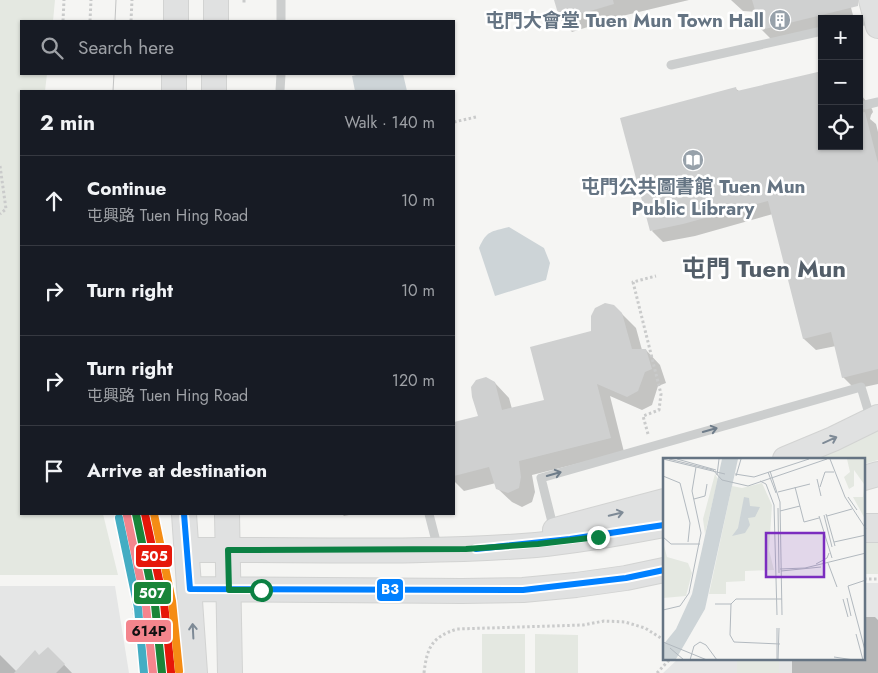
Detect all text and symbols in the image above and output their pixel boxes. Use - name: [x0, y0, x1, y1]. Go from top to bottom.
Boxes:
- place label: 屯門大會堂 Tuen Mun Town Hall: [485, 7, 764, 34]
- building icon: 屯門大會堂 Tuen Mun Town Hall: [768, 8, 792, 32]
- map controls: [818, 15, 863, 150]
- button: +: [818, 15, 863, 60]
- search box: [20, 20, 455, 75]
- icon: search: [38, 34, 66, 62]
- text: Search here: [78, 34, 174, 61]
- button: −: [818, 60, 863, 105]
- button: locate: [818, 105, 863, 150]
- text: 2 min: [40, 108, 95, 138]
- text: Walk · 140 m: [345, 111, 435, 134]
- library icon: 屯門公共圖書館 Tuen Mun Public Library: [681, 148, 705, 172]
- place label: 屯門公共圖書館 Tuen Mun Public Library: [580, 173, 806, 222]
- text: Continue: [87, 175, 166, 202]
- icon: ahead: [40, 187, 68, 215]
- text: 10 m: [401, 189, 435, 212]
- text: 屯興路 Tuen Hing Road: [87, 204, 248, 227]
- district label: 屯門 Tuen Mun: [682, 251, 846, 286]
- icon: right: [40, 277, 68, 305]
- text: Turn right: [87, 277, 173, 304]
- text: 10 m: [401, 279, 435, 302]
- text: Turn right: [87, 355, 173, 382]
- icon: right: [40, 367, 68, 395]
- text: 120 m: [392, 369, 435, 392]
- text: 屯興路 Tuen Hing Road: [87, 384, 248, 407]
- one-way arrow: [701, 425, 717, 434]
- one-way arrow: [822, 435, 837, 445]
- icon: arrive: [40, 457, 68, 485]
- text: Arrive at destination: [87, 457, 267, 484]
- inset map: [663, 458, 866, 660]
- one-way arrow: [545, 469, 561, 478]
- one-way arrow: [607, 509, 623, 518]
- route end: [587, 526, 610, 549]
- line badge: 505: [135, 544, 173, 568]
- text: 505: [140, 546, 168, 566]
- line badge: B3: [376, 578, 404, 602]
- route start: [250, 579, 273, 602]
- text: B3: [381, 579, 399, 599]
- line badge: 507: [133, 581, 172, 605]
- text: 507: [139, 583, 166, 603]
- line badge: 614P: [125, 619, 172, 643]
- text: 614P: [132, 621, 167, 641]
- one-way arrow: [188, 623, 198, 640]

